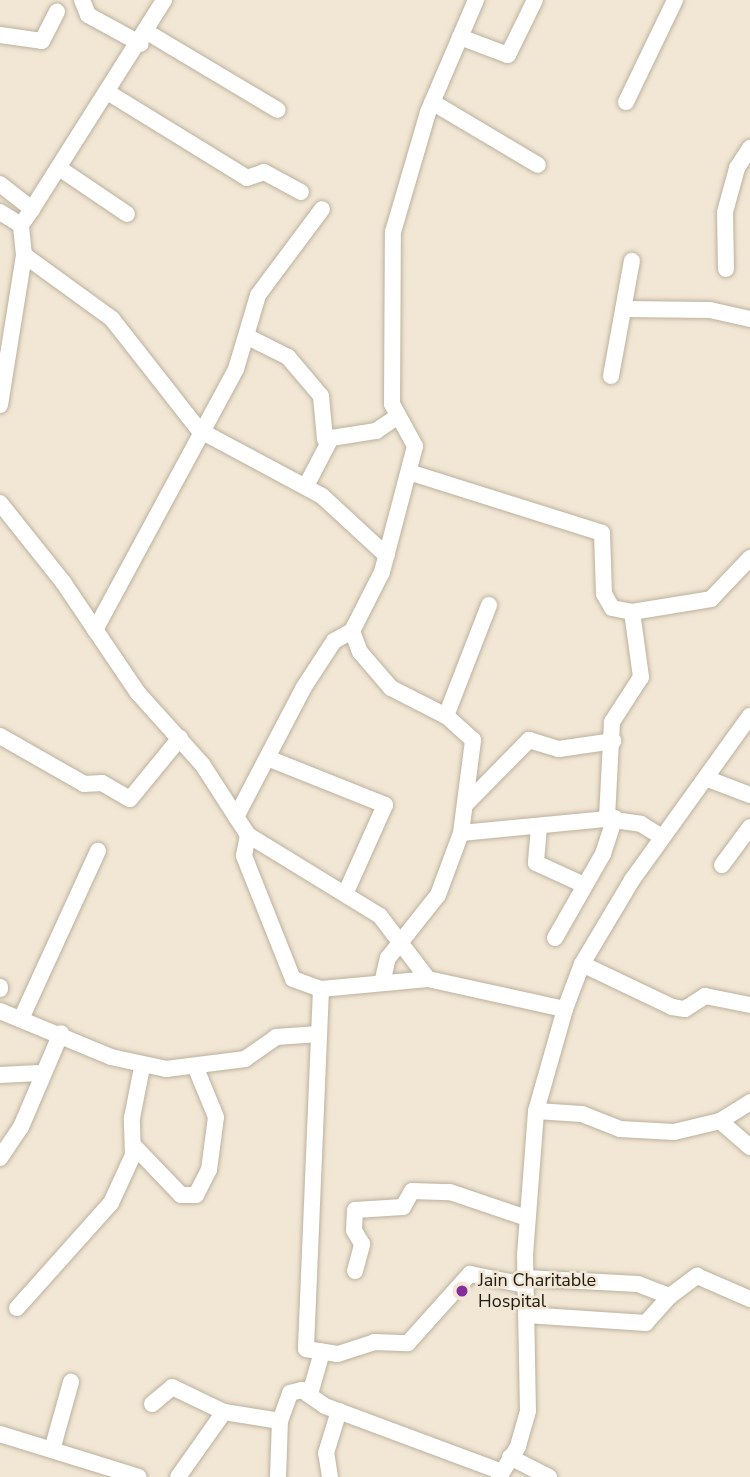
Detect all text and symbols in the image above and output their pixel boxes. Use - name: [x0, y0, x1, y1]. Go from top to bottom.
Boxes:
- place label: Jain Charitable Hospital: [478, 1270, 596, 1312]
- marker: Jain Charitable Hospital: [452, 1281, 472, 1301]

